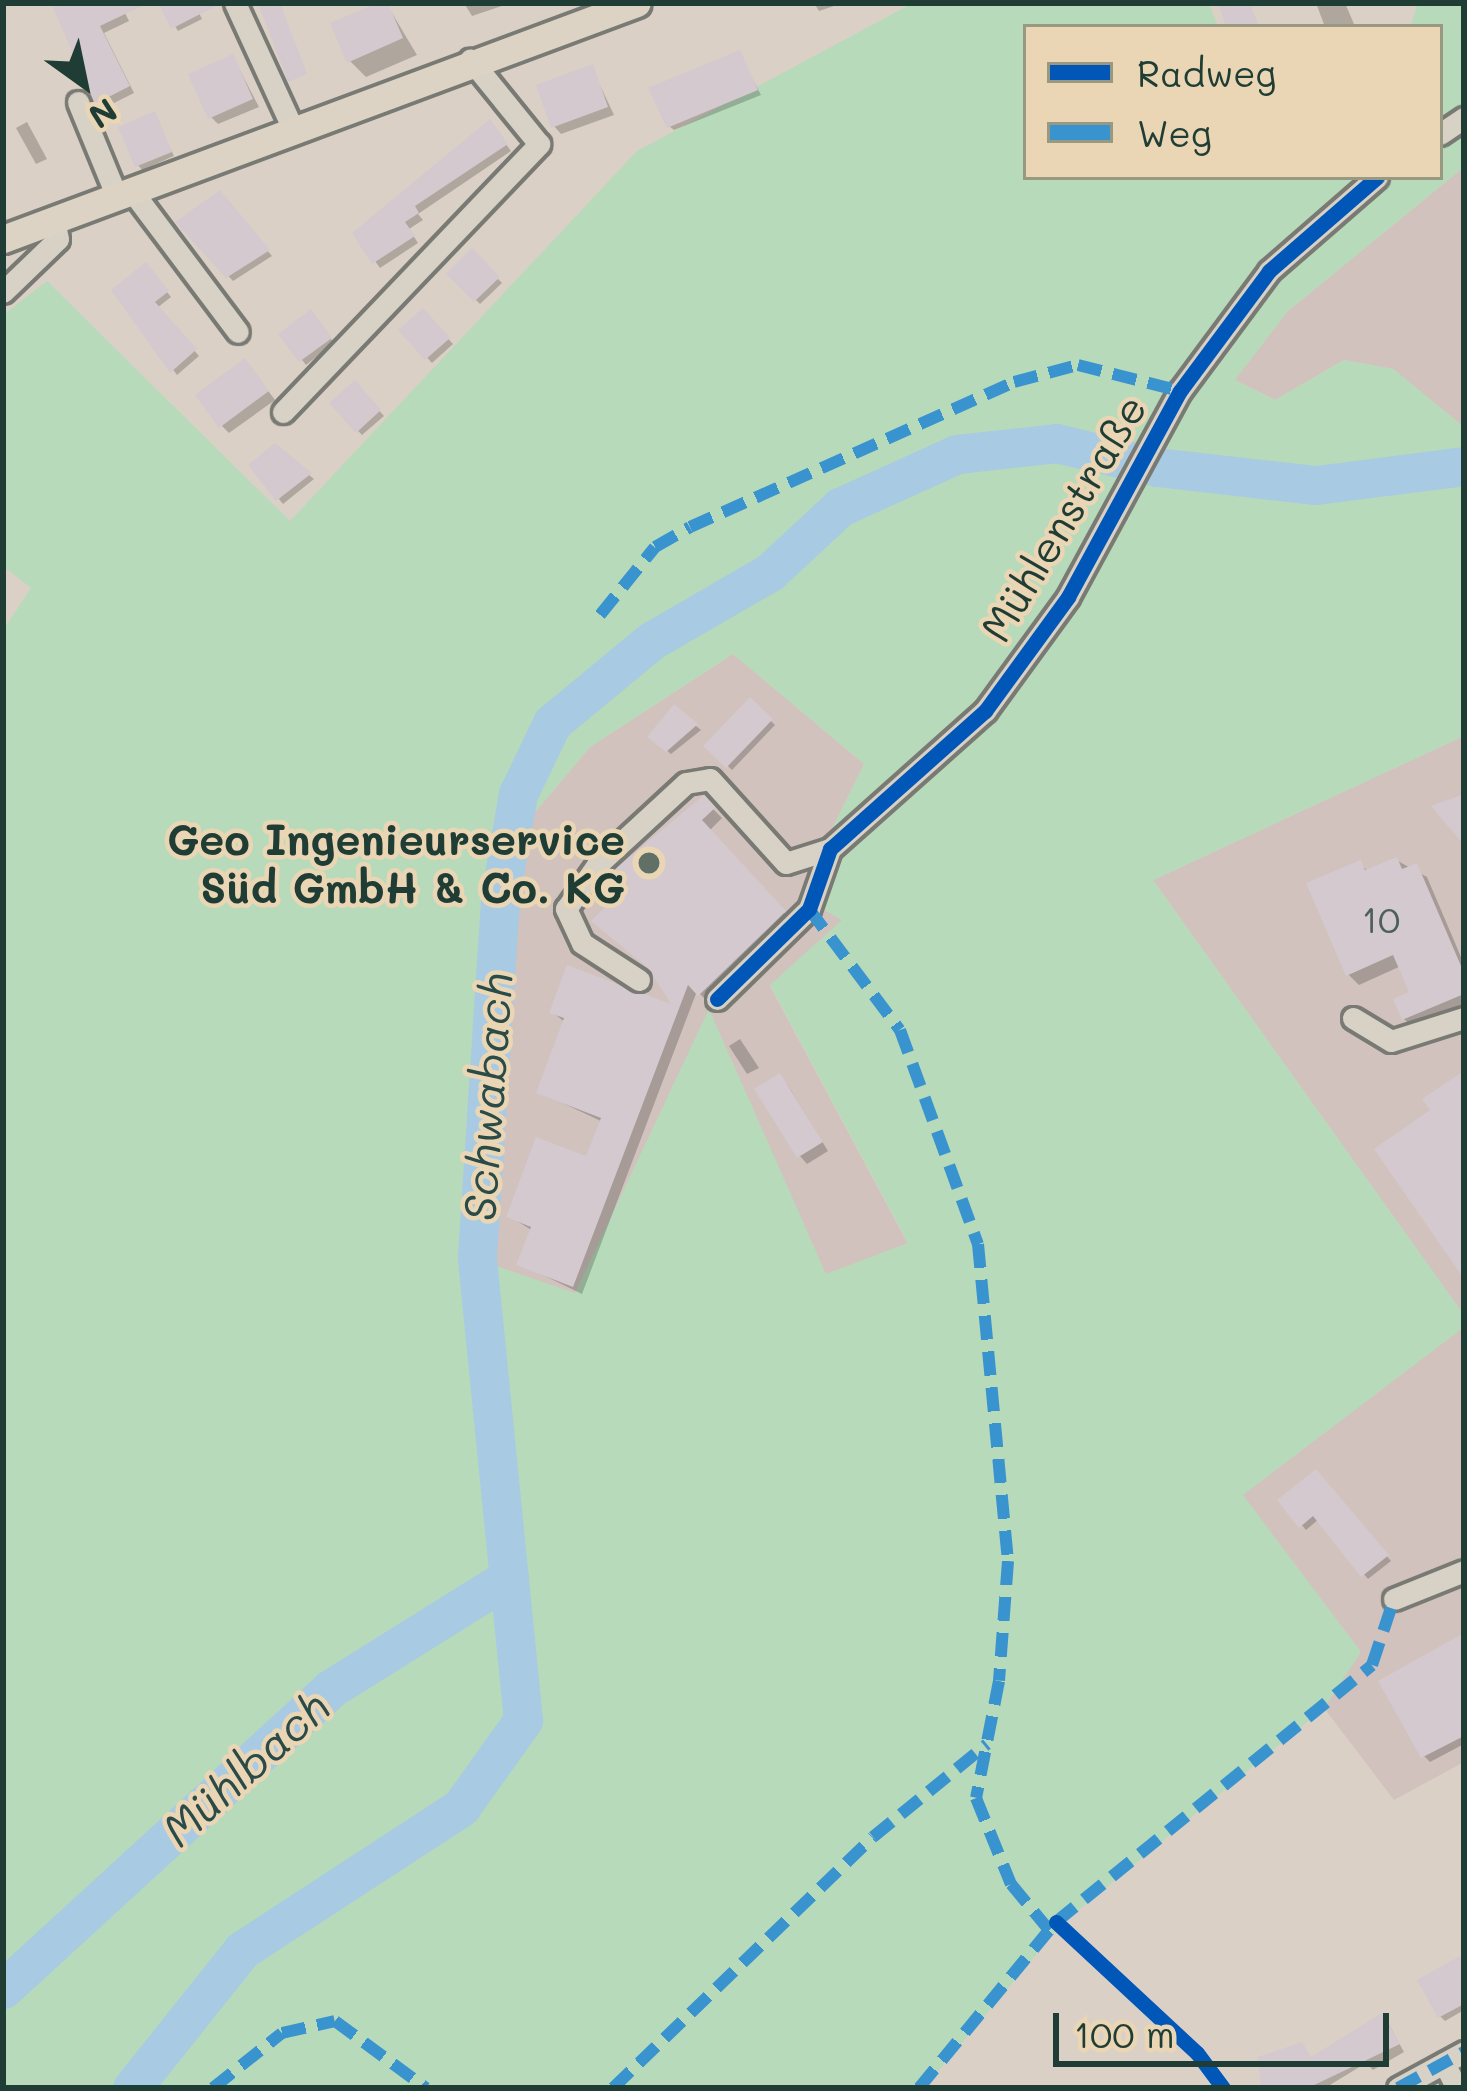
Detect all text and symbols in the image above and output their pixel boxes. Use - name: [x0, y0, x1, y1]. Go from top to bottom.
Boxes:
- north arrow: [24, 24, 144, 144]
- legend: [1023, 24, 1443, 180]
- text: Radweg: [1137, 49, 1276, 96]
- text: N: [82, 90, 126, 139]
- text: Weg: [1137, 109, 1212, 156]
- street label: Mühlenstraße: [970, 386, 1156, 650]
- place label: Geo Ingenieurservice Süd GmbH & Co. KG: [167, 814, 625, 912]
- marker: Geo Ingenieurservice Süd GmbH & Co. KG: [636, 850, 662, 876]
- house number: 10: [1362, 897, 1400, 941]
- water label: Schwabach: [451, 971, 523, 1223]
- water label: Mühlbach: [151, 1679, 339, 1857]
- scale bar: [1059, 1989, 1395, 2063]
- text: 100 m: [1074, 2010, 1175, 2057]

